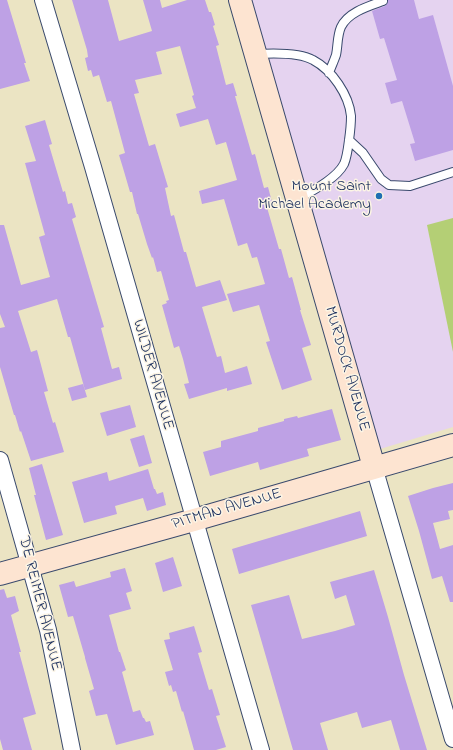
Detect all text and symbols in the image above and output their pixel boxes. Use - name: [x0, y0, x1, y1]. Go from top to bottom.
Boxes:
- place label: Mount Saint Michael Academy: [258, 177, 371, 215]
- marker: Mount Saint Michael Academy: [374, 191, 384, 201]
- street label: MURDOCK AVENUE: [319, 304, 373, 434]
- street label: WILDER AVENUE: [127, 318, 177, 432]
- street label: PITMAN AVENUE: [170, 485, 284, 535]
- street label: DE REIMER AVENUE: [13, 535, 65, 673]

